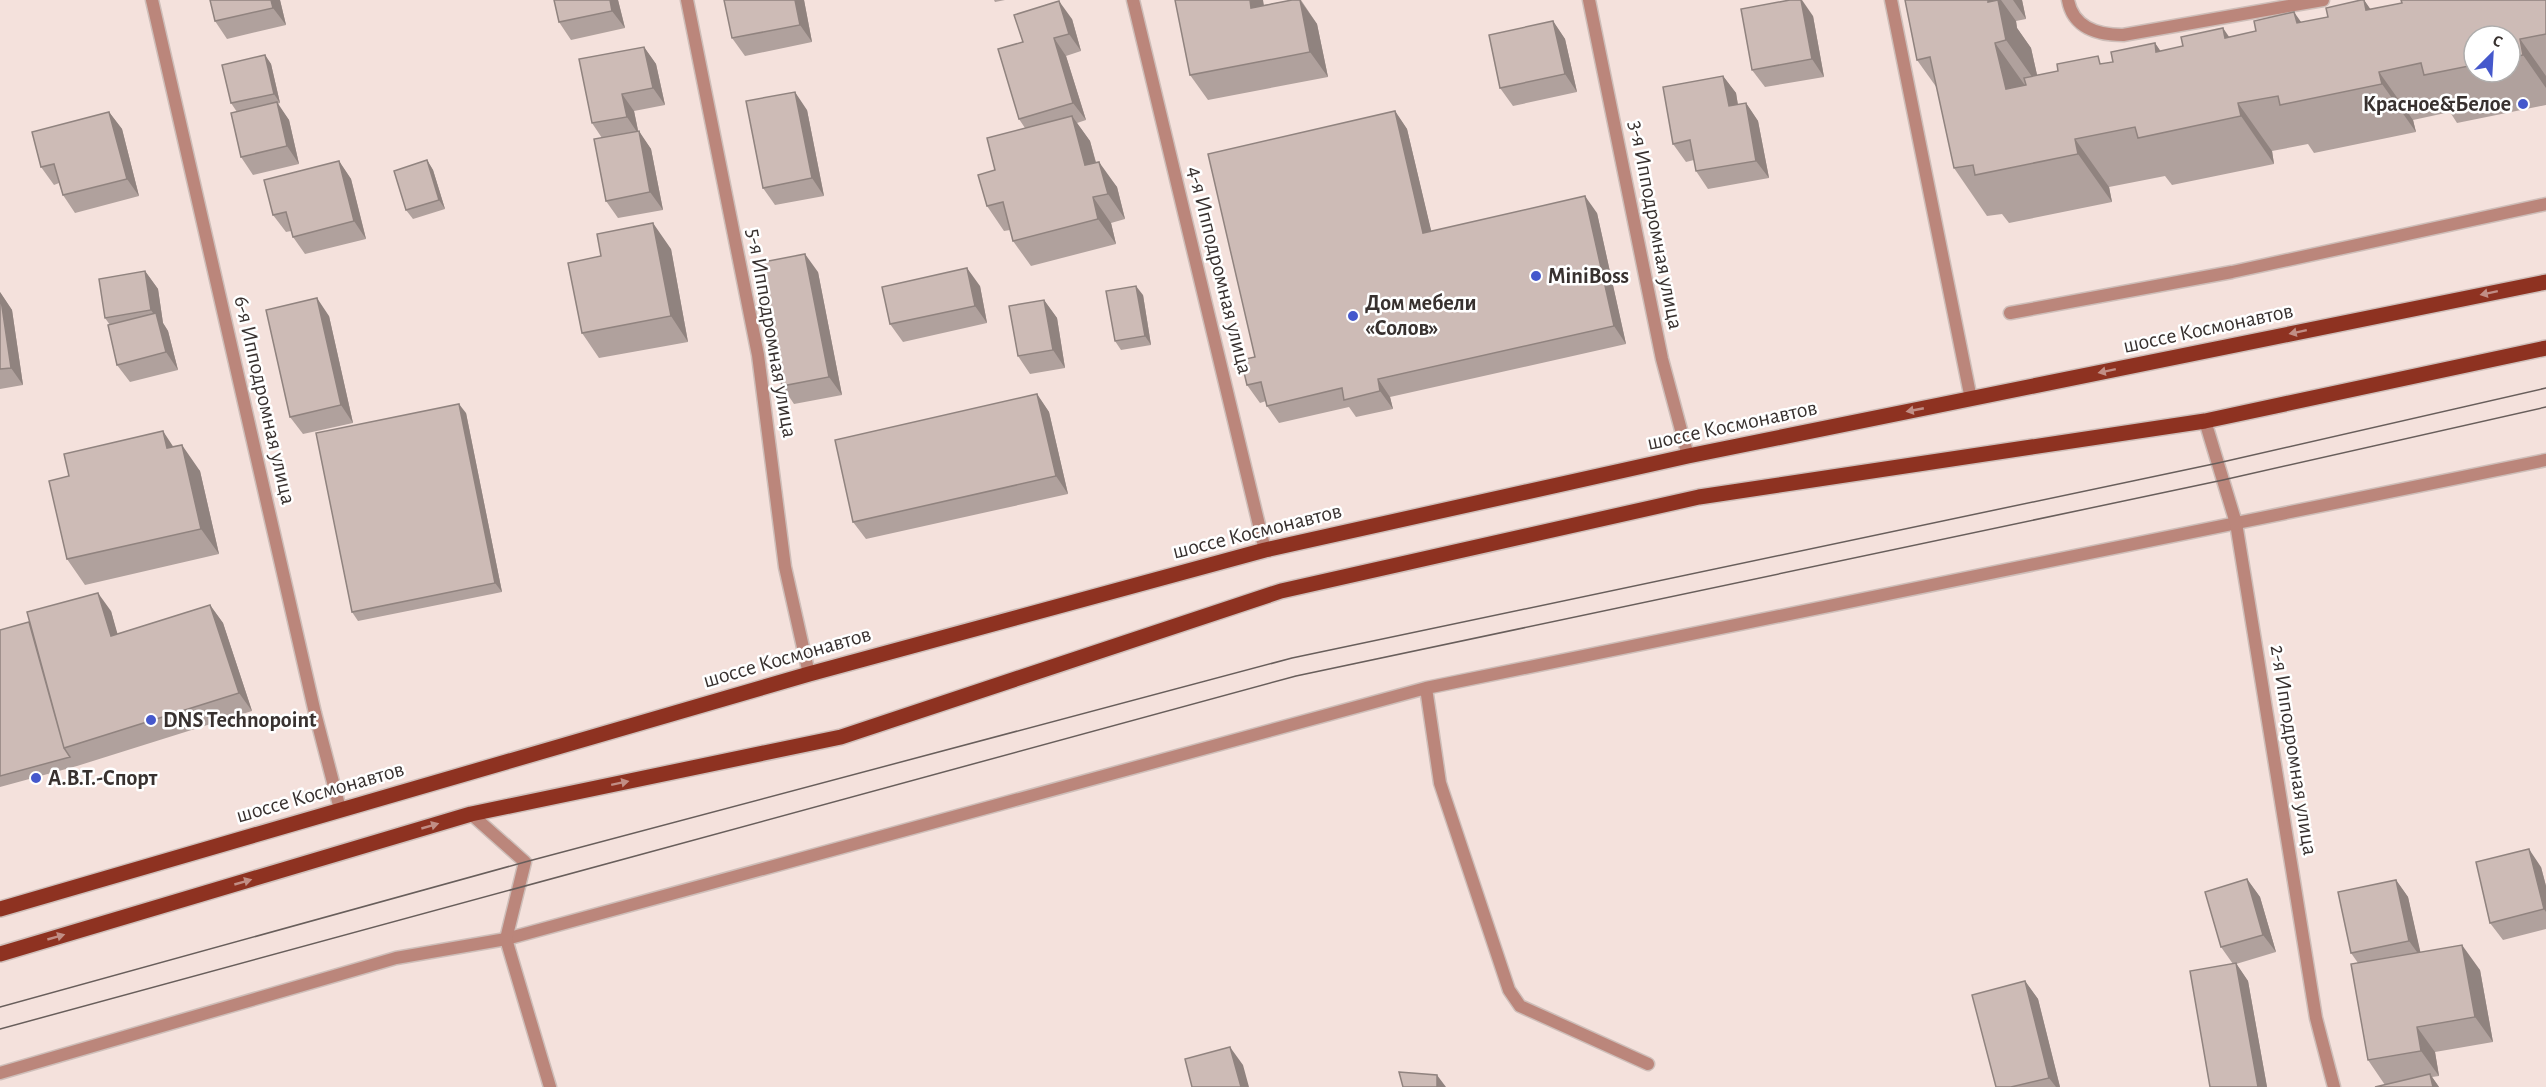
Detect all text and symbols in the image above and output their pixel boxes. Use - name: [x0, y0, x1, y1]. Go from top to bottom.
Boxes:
- north arrow: [2462, 24, 2522, 84]
- text: С: [2490, 32, 2505, 50]
- place label: Красное&Белое: [2363, 93, 2511, 115]
- marker: Красное&Белое: [2516, 97, 2530, 111]
- street label: 3-я Ипподромная улица: [1625, 119, 1687, 331]
- street label: 4-я Ипподромная улица: [1184, 164, 1256, 376]
- street label: 5-я Ипподромная улица: [743, 227, 801, 439]
- place label: MiniBoss: [1548, 265, 1629, 287]
- marker: MiniBoss: [1529, 269, 1543, 283]
- one-way arrow: [2479, 289, 2498, 299]
- place label: Дом мебели «Солов»: [1365, 292, 1477, 339]
- street label: 6-я Ипподромная улица: [230, 294, 300, 506]
- street label: шоссе Космонавтов: [2121, 299, 2295, 357]
- marker: Дом мебели «Солов»: [1346, 309, 1360, 323]
- one-way arrow: [2288, 328, 2307, 337]
- one-way arrow: [2097, 367, 2116, 376]
- street label: шоссе Космонавтов: [1645, 396, 1819, 454]
- one-way arrow: [1906, 406, 1925, 415]
- street label: шоссе Космонавтов: [1170, 499, 1344, 563]
- street label: шоссе Космонавтов: [701, 623, 873, 691]
- street label: 2-я Ипподромная улица: [2266, 643, 2322, 857]
- place label: DNS Technopoint: [163, 709, 317, 731]
- marker: DNS Technopoint: [144, 713, 158, 727]
- street label: шоссе Космонавтов: [234, 758, 406, 826]
- place label: А.В.Т.-Спорт: [48, 767, 158, 789]
- marker: А.В.Т.-Спорт: [29, 771, 43, 785]
- one-way arrow: [611, 778, 630, 787]
- one-way arrow: [421, 821, 439, 830]
- one-way arrow: [234, 877, 252, 886]
- one-way arrow: [47, 932, 65, 941]

